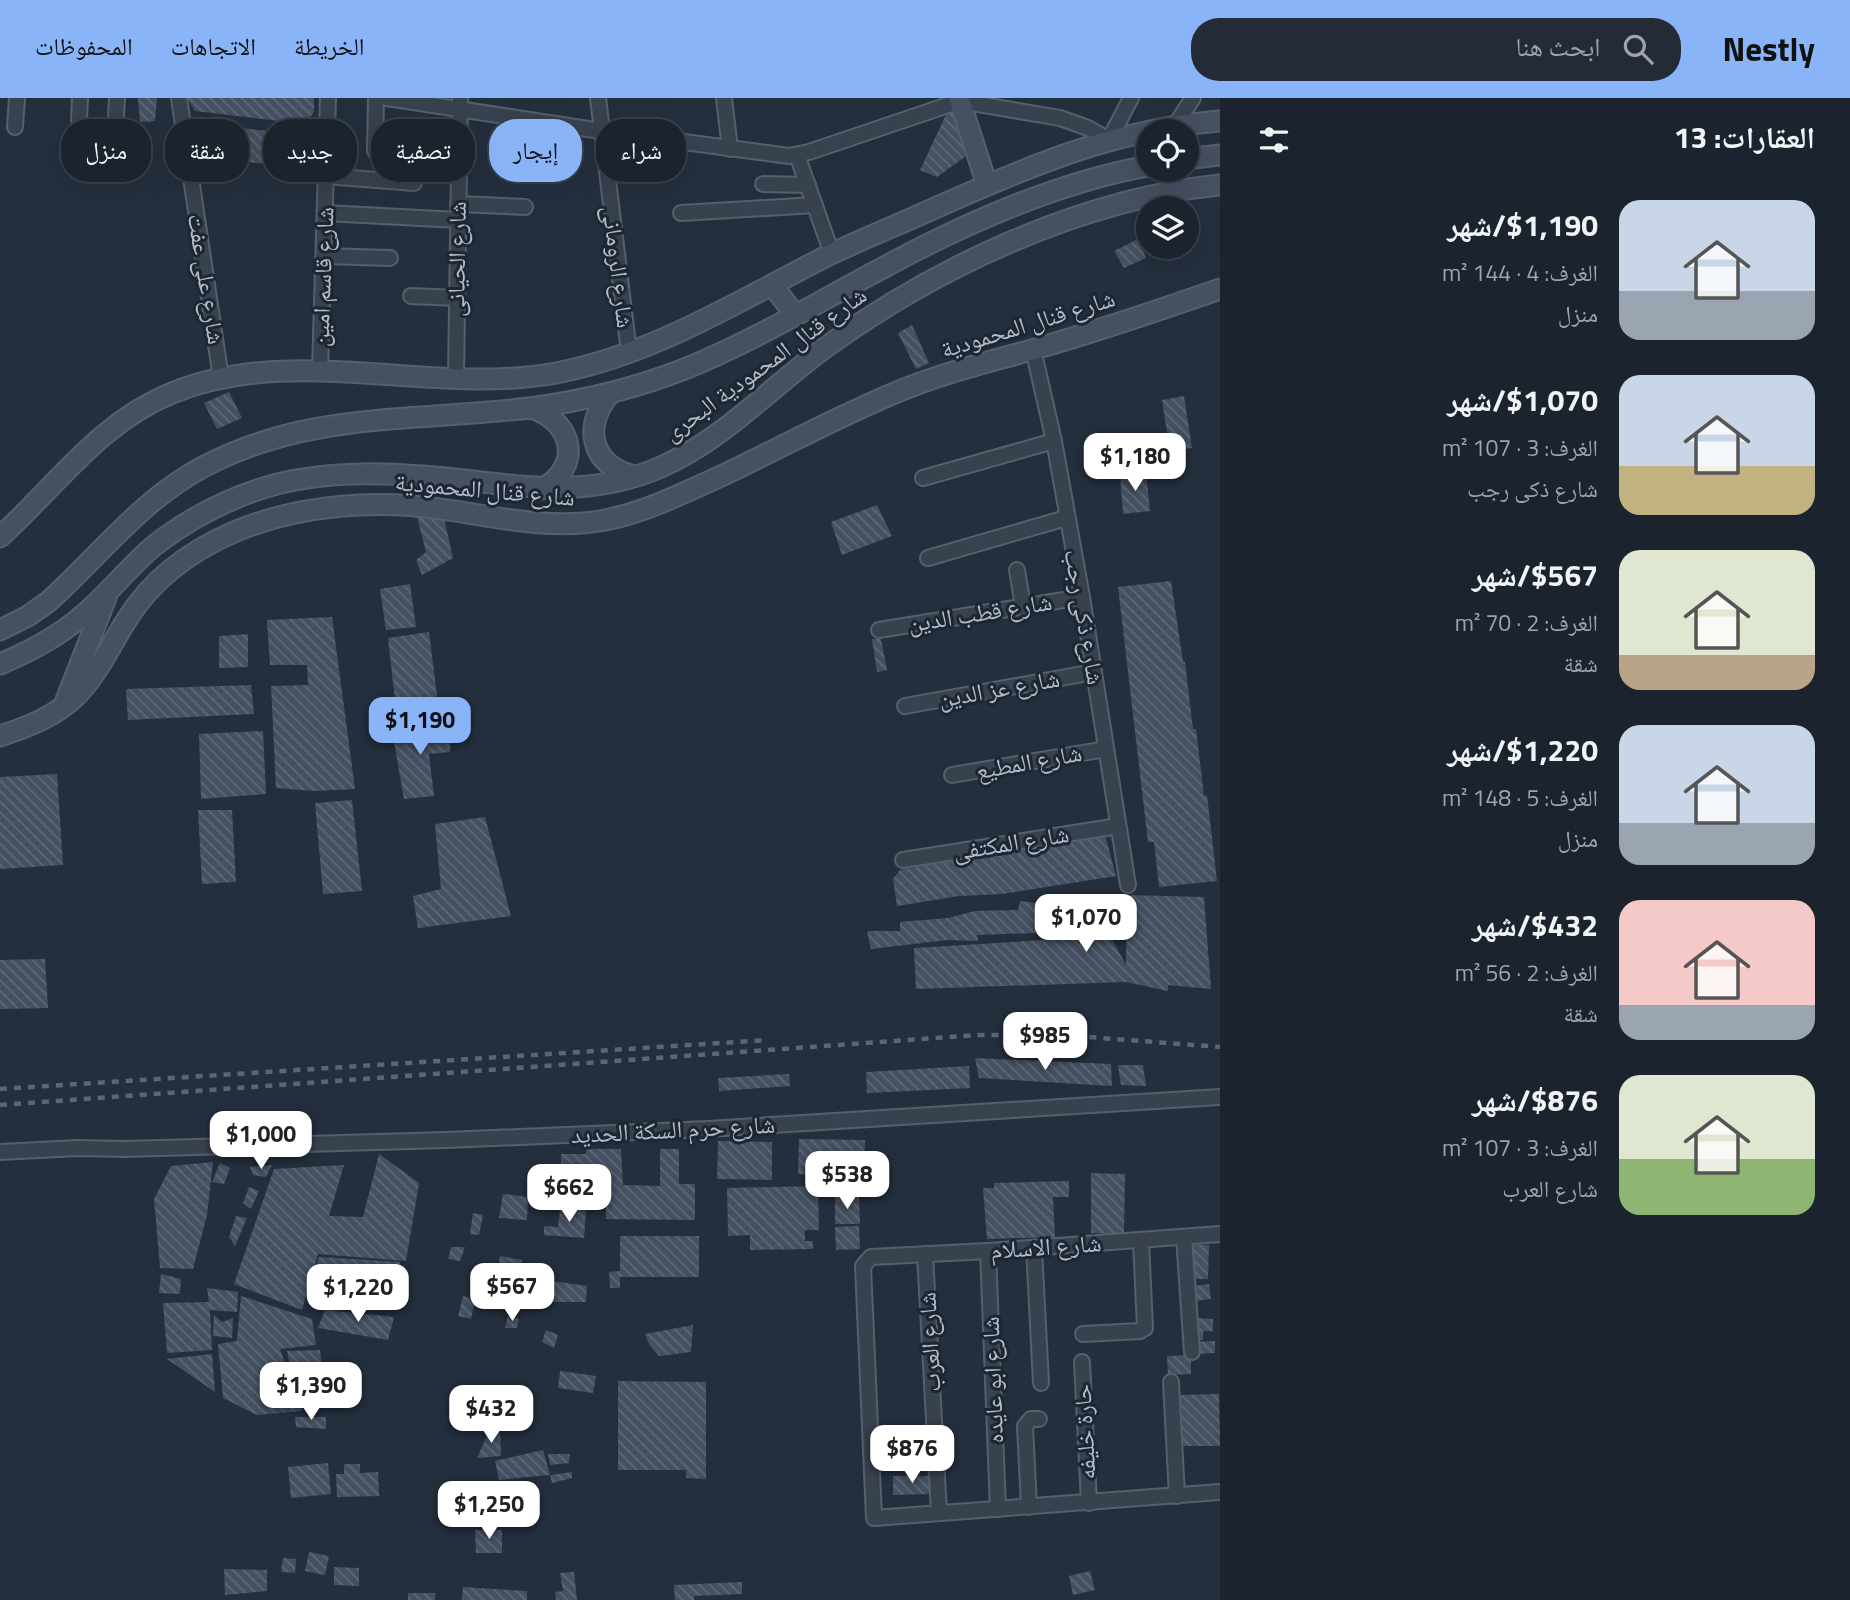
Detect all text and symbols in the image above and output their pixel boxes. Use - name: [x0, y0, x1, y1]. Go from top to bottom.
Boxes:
- search box: [1191, 18, 1681, 81]
- text: Nestly: [1723, 24, 1815, 74]
- text: ابحث هنا: [1516, 27, 1601, 66]
- text: المحفوظات: [35, 28, 133, 64]
- text: الاتجاهات: [171, 28, 256, 64]
- text: الخريطة: [294, 28, 365, 64]
- icon: search: [1619, 30, 1657, 68]
- text: العقارات: 13: [1674, 114, 1815, 160]
- chip: منزل: [61, 119, 151, 182]
- chip: شقة: [165, 119, 249, 182]
- chip: جديد: [263, 119, 357, 182]
- chip: تصفية: [371, 119, 475, 182]
- chip: إيجار: [489, 119, 582, 182]
- chip: شراء: [596, 119, 686, 182]
- map controls: [1136, 119, 1199, 259]
- button: locate: [1136, 119, 1199, 182]
- icon: filters: [1255, 121, 1293, 159]
- button: layers: [1136, 196, 1199, 259]
- street label: شارع الحيانى: [437, 201, 475, 317]
- text: $1,190/شهر: [1447, 202, 1598, 248]
- street label: شارع الرومانى: [594, 204, 644, 330]
- street label: شارع قاسم امين: [302, 206, 342, 348]
- street label: شارع على عفت: [179, 211, 235, 347]
- icon: home: [1675, 228, 1759, 312]
- text: الغرف: 4 · 144 m²: [1442, 255, 1598, 290]
- street label: شارع قنال المحمودية البحرى: [655, 277, 874, 449]
- street label: شارع قنال المحمودية: [936, 279, 1119, 367]
- text: منزل: [1558, 296, 1598, 331]
- text: $1,070/شهر: [1447, 377, 1598, 423]
- icon: home: [1675, 403, 1759, 487]
- text: الغرف: 3 · 107 m²: [1442, 430, 1598, 465]
- pin: $1,180: [1078, 434, 1192, 493]
- text: $1,180: [1100, 438, 1170, 473]
- street label: شارع قنال المحمودية: [394, 463, 577, 515]
- text: شارع ذكى رجب: [1467, 471, 1598, 506]
- street label: شارع ذكى رجب: [1055, 546, 1115, 687]
- text: $567/شهر: [1472, 552, 1598, 598]
- icon: home: [1675, 578, 1759, 662]
- street label: شارع قطب الدين: [905, 583, 1054, 641]
- text: الغرف: 2 · 70 m²: [1455, 605, 1598, 640]
- text: شقة: [1564, 646, 1598, 681]
- street label: شارع عز الدين: [935, 660, 1062, 716]
- pin: $1,190: [363, 698, 477, 757]
- text: $1,190: [385, 702, 455, 737]
- text: $1,220/شهر: [1447, 727, 1598, 773]
- street label: شارع المطيع: [973, 734, 1085, 788]
- icon: home: [1675, 753, 1759, 837]
- text: الغرف: 5 · 148 m²: [1442, 780, 1598, 815]
- street label: شارع المكتفى: [950, 815, 1071, 869]
- text: منزل: [1558, 821, 1598, 856]
- pin: $1,070: [1029, 894, 1143, 954]
- text: $1,070: [1051, 899, 1121, 934]
- text: $432/شهر: [1472, 902, 1598, 948]
- icon: home: [1675, 928, 1759, 1012]
- text: الغرف: 2 · 56 m²: [1455, 955, 1598, 990]
- text: شقة: [1564, 996, 1598, 1031]
- pin: $985: [1004, 1012, 1086, 1072]
- text: $985: [1019, 1017, 1071, 1052]
- text: $876/شهر: [1472, 1077, 1598, 1123]
- icon: home: [1675, 1103, 1759, 1187]
- street label: شارع حرم السكة الحديد: [570, 1106, 776, 1152]
- pin: $1,000: [204, 1112, 318, 1171]
- text: $1,000: [226, 1116, 296, 1151]
- text: الغرف: 3 · 107 m²: [1442, 1130, 1598, 1165]
- pin: $538: [806, 1152, 888, 1211]
- text: $538: [821, 1156, 873, 1191]
- pin: $662: [528, 1164, 610, 1224]
- text: $662: [543, 1169, 595, 1204]
- text: شارع العرب: [1502, 1171, 1598, 1206]
- street label: شارع الاسلام: [989, 1224, 1103, 1268]
- pin: $1,220: [301, 1264, 415, 1324]
- pin: $567: [471, 1264, 553, 1323]
- text: $567: [486, 1268, 538, 1303]
- text: $1,220: [323, 1269, 393, 1304]
- street label: شارع العرب: [908, 1291, 950, 1393]
- street label: شارع ابو عايده: [972, 1316, 1012, 1444]
- pin: $1,390: [254, 1362, 368, 1422]
- text: $1,390: [276, 1367, 346, 1402]
- street label: حارة خليفه: [1064, 1383, 1104, 1481]
- pin: $432: [450, 1386, 532, 1445]
- text: $432: [465, 1390, 517, 1425]
- pin: $876: [871, 1426, 953, 1485]
- text: $876: [886, 1430, 938, 1465]
- pin: $1,250: [432, 1482, 546, 1541]
- text: $1,250: [454, 1486, 524, 1521]

